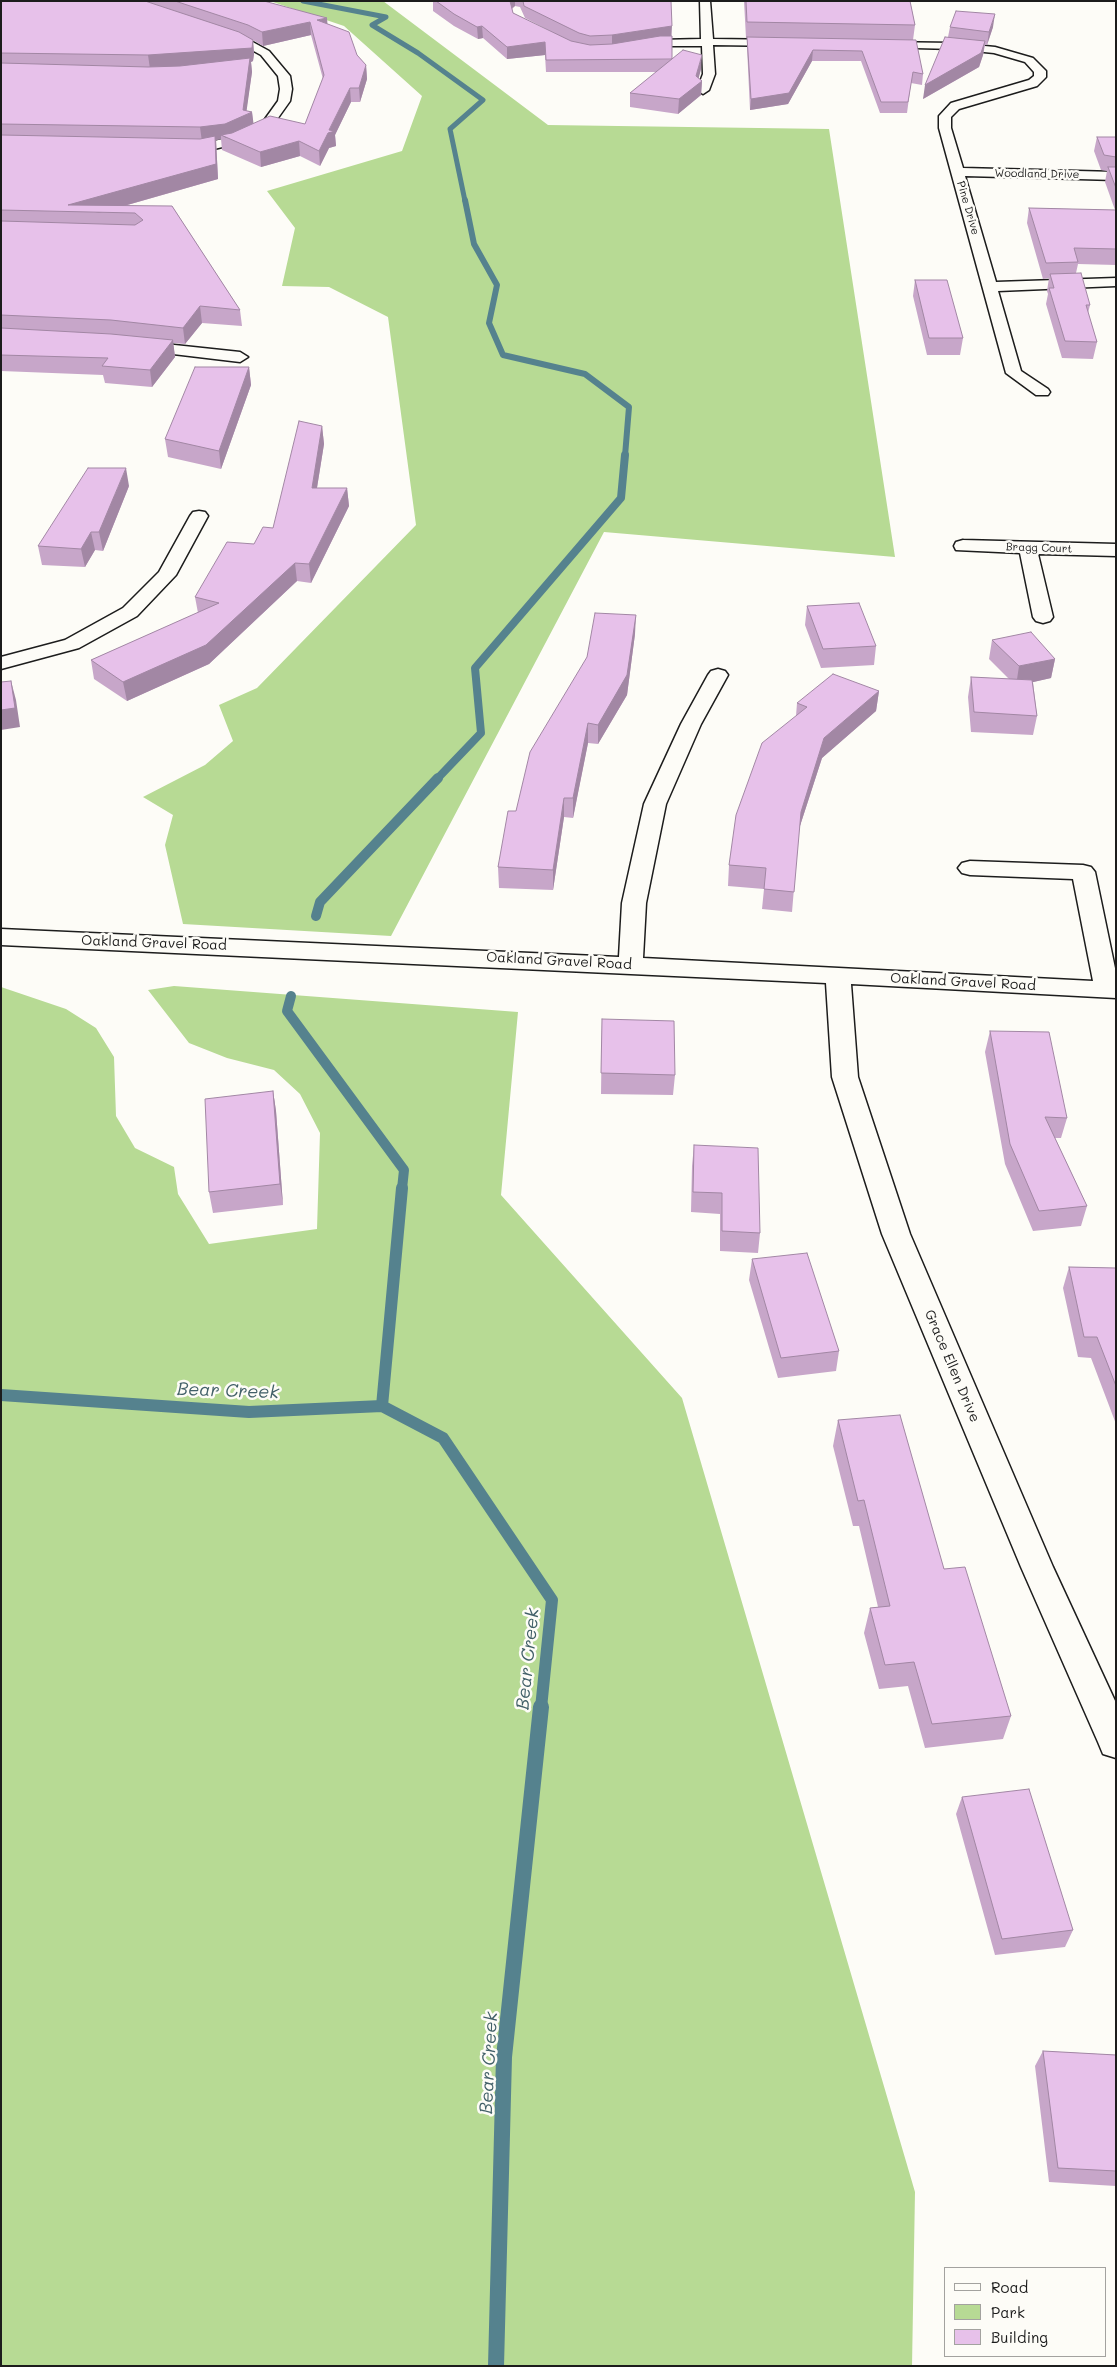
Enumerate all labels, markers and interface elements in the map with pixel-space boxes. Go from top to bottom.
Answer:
street label: Woodland Drive [994,167,1080,181]
street label: Pine Drive [954,179,982,237]
street label: Bragg Court [1006,540,1072,556]
street label: Oakland Gravel Road [81,932,227,954]
street label: Oakland Gravel Road [486,949,632,973]
street label: Oakland Gravel Road [890,970,1036,994]
street label: Grace Ellen Drive [921,1307,983,1425]
water label: Bear Creek [177,1378,279,1404]
water label: Bear Creek [512,1607,544,1711]
water label: Bear Creek [476,2011,502,2115]
legend [944,2267,1107,2357]
text: Road [991,2277,1028,2297]
text: Park [991,2302,1025,2322]
text: Building [991,2327,1048,2347]

